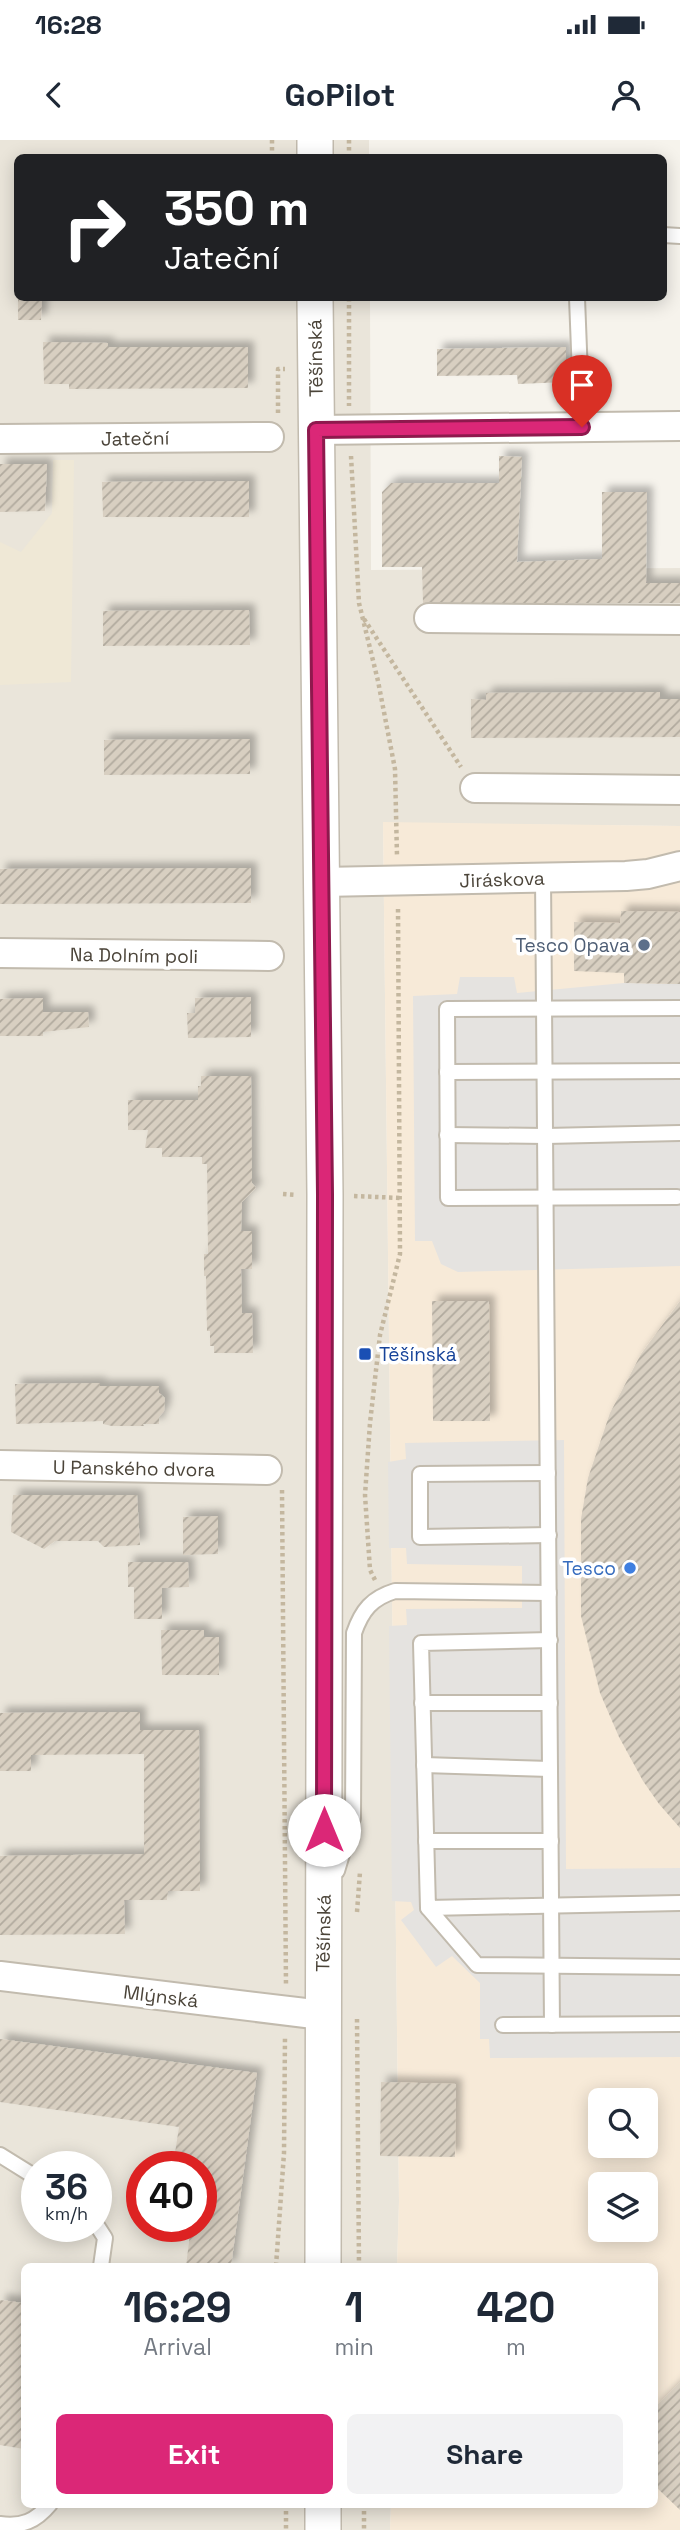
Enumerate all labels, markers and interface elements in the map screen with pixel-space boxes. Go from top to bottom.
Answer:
text: 16:28 [35,8,102,42]
text: GoPilot [285,75,395,115]
icon: back [35,76,73,114]
icon: person [607,76,645,114]
text: 350 m [164,177,309,239]
icon: right [49,182,140,273]
text: Jateční [164,238,279,278]
street label: Těšínská [302,319,329,397]
pin [552,355,612,427]
icon: arrive [563,366,601,404]
street label: Jateční [101,425,170,452]
street label: Jiráskova [459,866,545,893]
place label: Tesco Opava [515,933,630,958]
marker: Tesco Opava [636,937,652,953]
street label: Na Dolním poli [70,942,198,969]
place label: Těšínská [379,1342,457,1367]
marker: Těšínská [357,1346,373,1362]
street label: U Panského dvora [53,1455,215,1482]
place label: Tesco [562,1556,616,1581]
marker: Tesco [622,1560,638,1576]
position arrow [287,1793,361,1867]
street label: Těšínská [310,1894,337,1972]
street label: Mlýnská [122,1980,200,2014]
map controls [588,2088,658,2242]
button: search [588,2088,658,2158]
speed limit sign: 40 [126,2151,217,2242]
text: 36 [45,2165,88,2209]
button: layers [588,2172,658,2242]
text: km/h [45,2202,88,2225]
text: 16:29 [124,2281,232,2334]
text: 1 [345,2281,364,2334]
text: 420 [477,2281,555,2334]
text: Arrival [144,2332,212,2362]
text: min [334,2332,374,2362]
text: m [506,2332,526,2362]
button: Exit [56,2414,333,2494]
button: Share [347,2414,623,2494]

